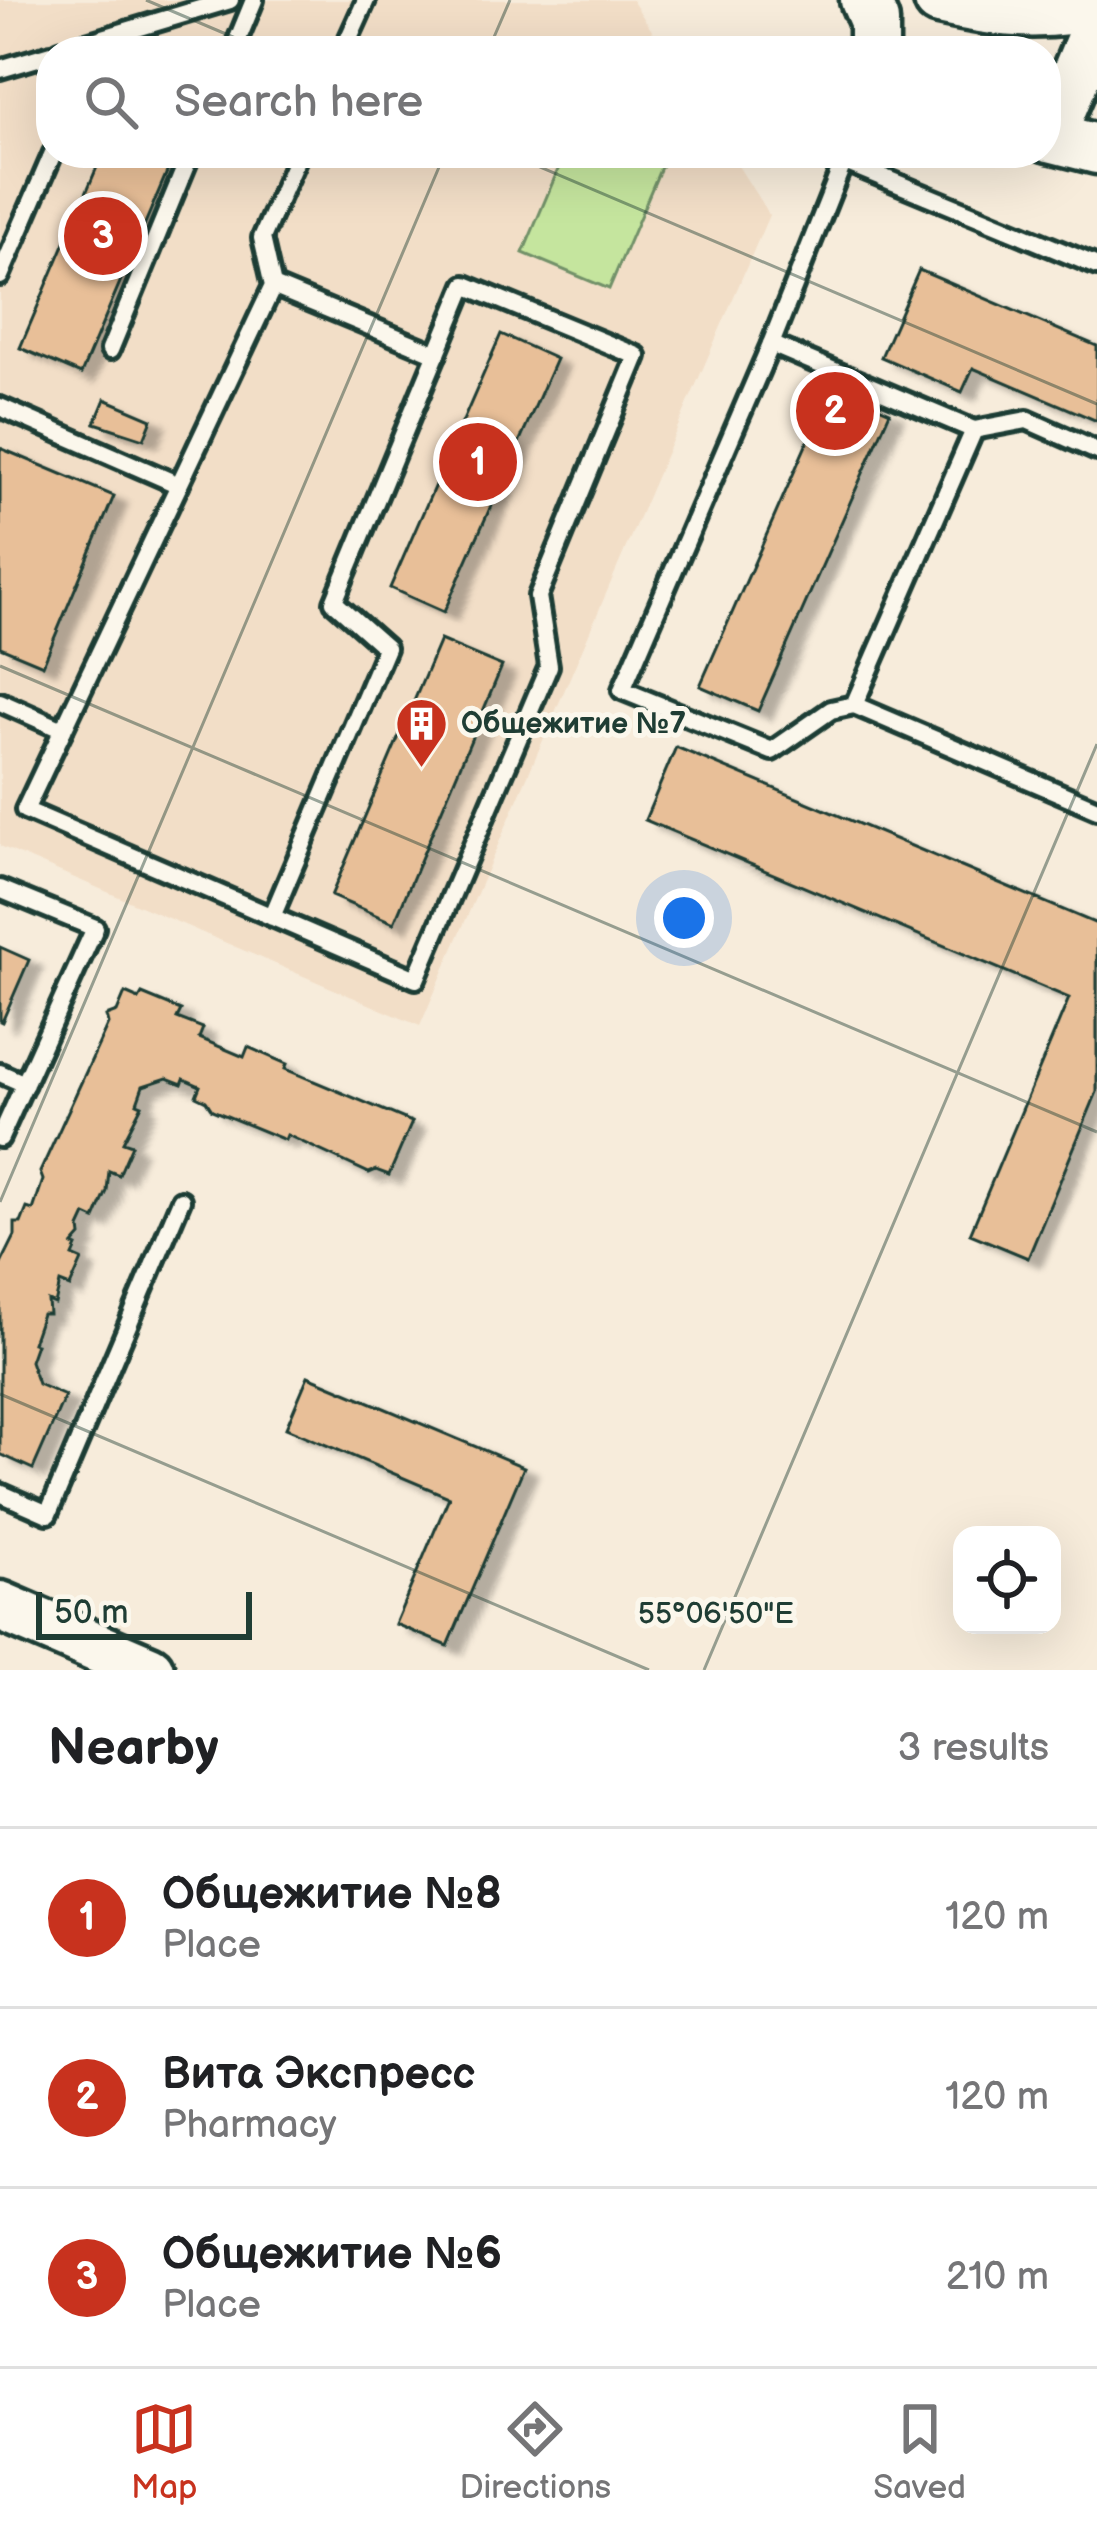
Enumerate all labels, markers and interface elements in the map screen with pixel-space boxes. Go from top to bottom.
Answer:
search box [36,36,1061,168]
icon: search [78,69,144,135]
text: Search here [174,75,423,130]
pin: 3 [64,191,142,281]
pin: 2 [796,366,874,456]
pin: 1 [439,417,517,507]
building icon: Общежитие №7 [394,695,450,769]
place label: Общежитие №7 [461,706,686,742]
your location [654,888,714,948]
map controls [953,1526,1061,1634]
button: locate [953,1526,1061,1634]
scale bar [36,1586,252,1639]
text: 50 m [54,1593,129,1633]
text: 55°06'50"E [638,1596,794,1632]
text: Nearby [48,1718,219,1779]
text: 3 results [897,1725,1049,1772]
text: Общежитие №8 [162,1867,502,1922]
text: 1 [79,1894,95,1941]
text: 120 m [945,1894,1049,1941]
text: Place [162,1922,261,1969]
text: Вита Экспресс [162,2047,475,2102]
text: 2 [75,2074,99,2121]
text: 120 m [945,2074,1049,2121]
text: Pharmacy [162,2102,337,2149]
text: Общежитие №6 [162,2227,502,2282]
text: 3 [76,2254,98,2301]
text: 210 m [946,2254,1049,2301]
text: Place [162,2282,261,2329]
tab: Map [131,2396,197,2508]
tab: Directions [460,2396,611,2508]
tab: Saved [873,2396,966,2508]

